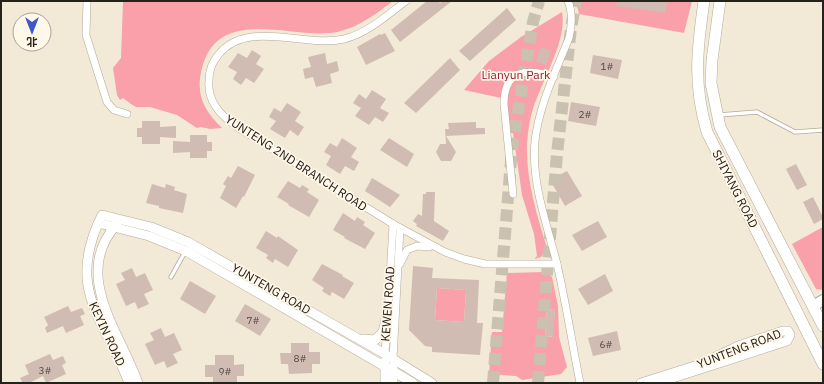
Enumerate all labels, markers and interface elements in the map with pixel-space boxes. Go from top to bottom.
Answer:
north arrow [12,12,52,52]
text: 北 [27,35,38,49]
house number: 1# [600,60,614,73]
park label: Lianyun Park [482,67,551,82]
house number: 2# [578,108,592,121]
street label: YUNTENG 2ND BRANCH ROAD [223,111,370,214]
street label: SHIYANG ROAD [709,147,762,230]
street label: YUNTENG ROAD [229,260,313,317]
street label: KEWEN ROAD [377,266,398,342]
street label: KEYIN ROAD [86,299,129,368]
house number: 7# [246,314,260,327]
street label: YUNTENG ROAD [695,326,783,371]
house number: 6# [599,338,613,351]
house number: 8# [293,352,307,365]
house number: 3# [38,364,52,377]
house number: 9# [218,365,232,378]

